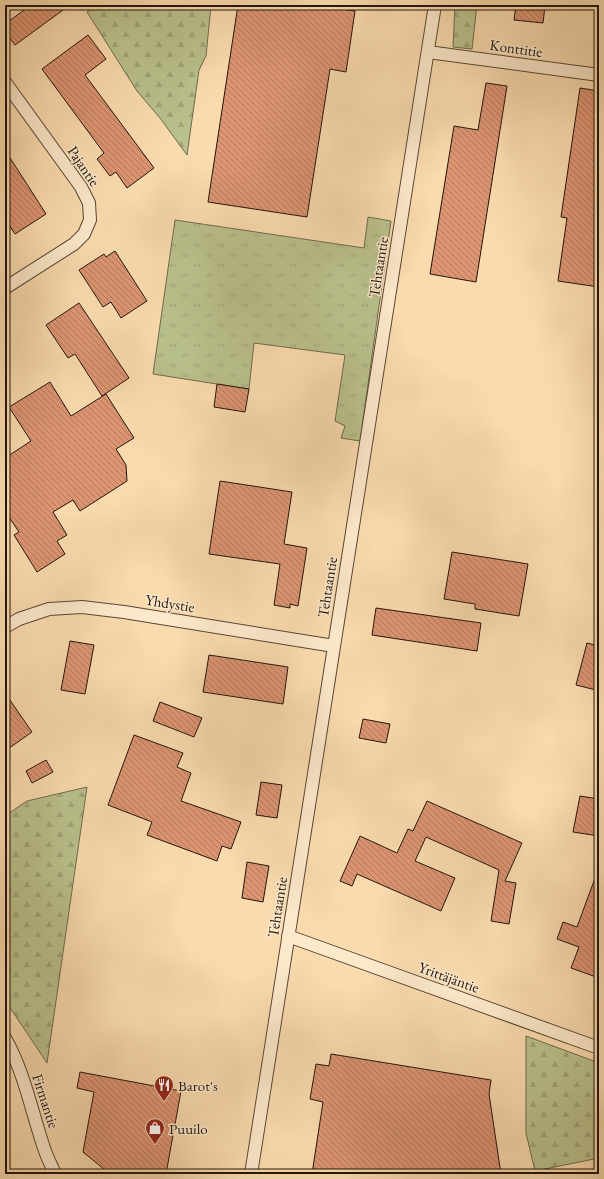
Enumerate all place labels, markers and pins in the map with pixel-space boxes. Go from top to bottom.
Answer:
restaurant icon: Barot's [153,1074,175,1102]
place label: Barot's [178,1076,218,1095]
shop icon: Puuilo [144,1117,166,1145]
place label: Puuilo [169,1119,208,1138]

